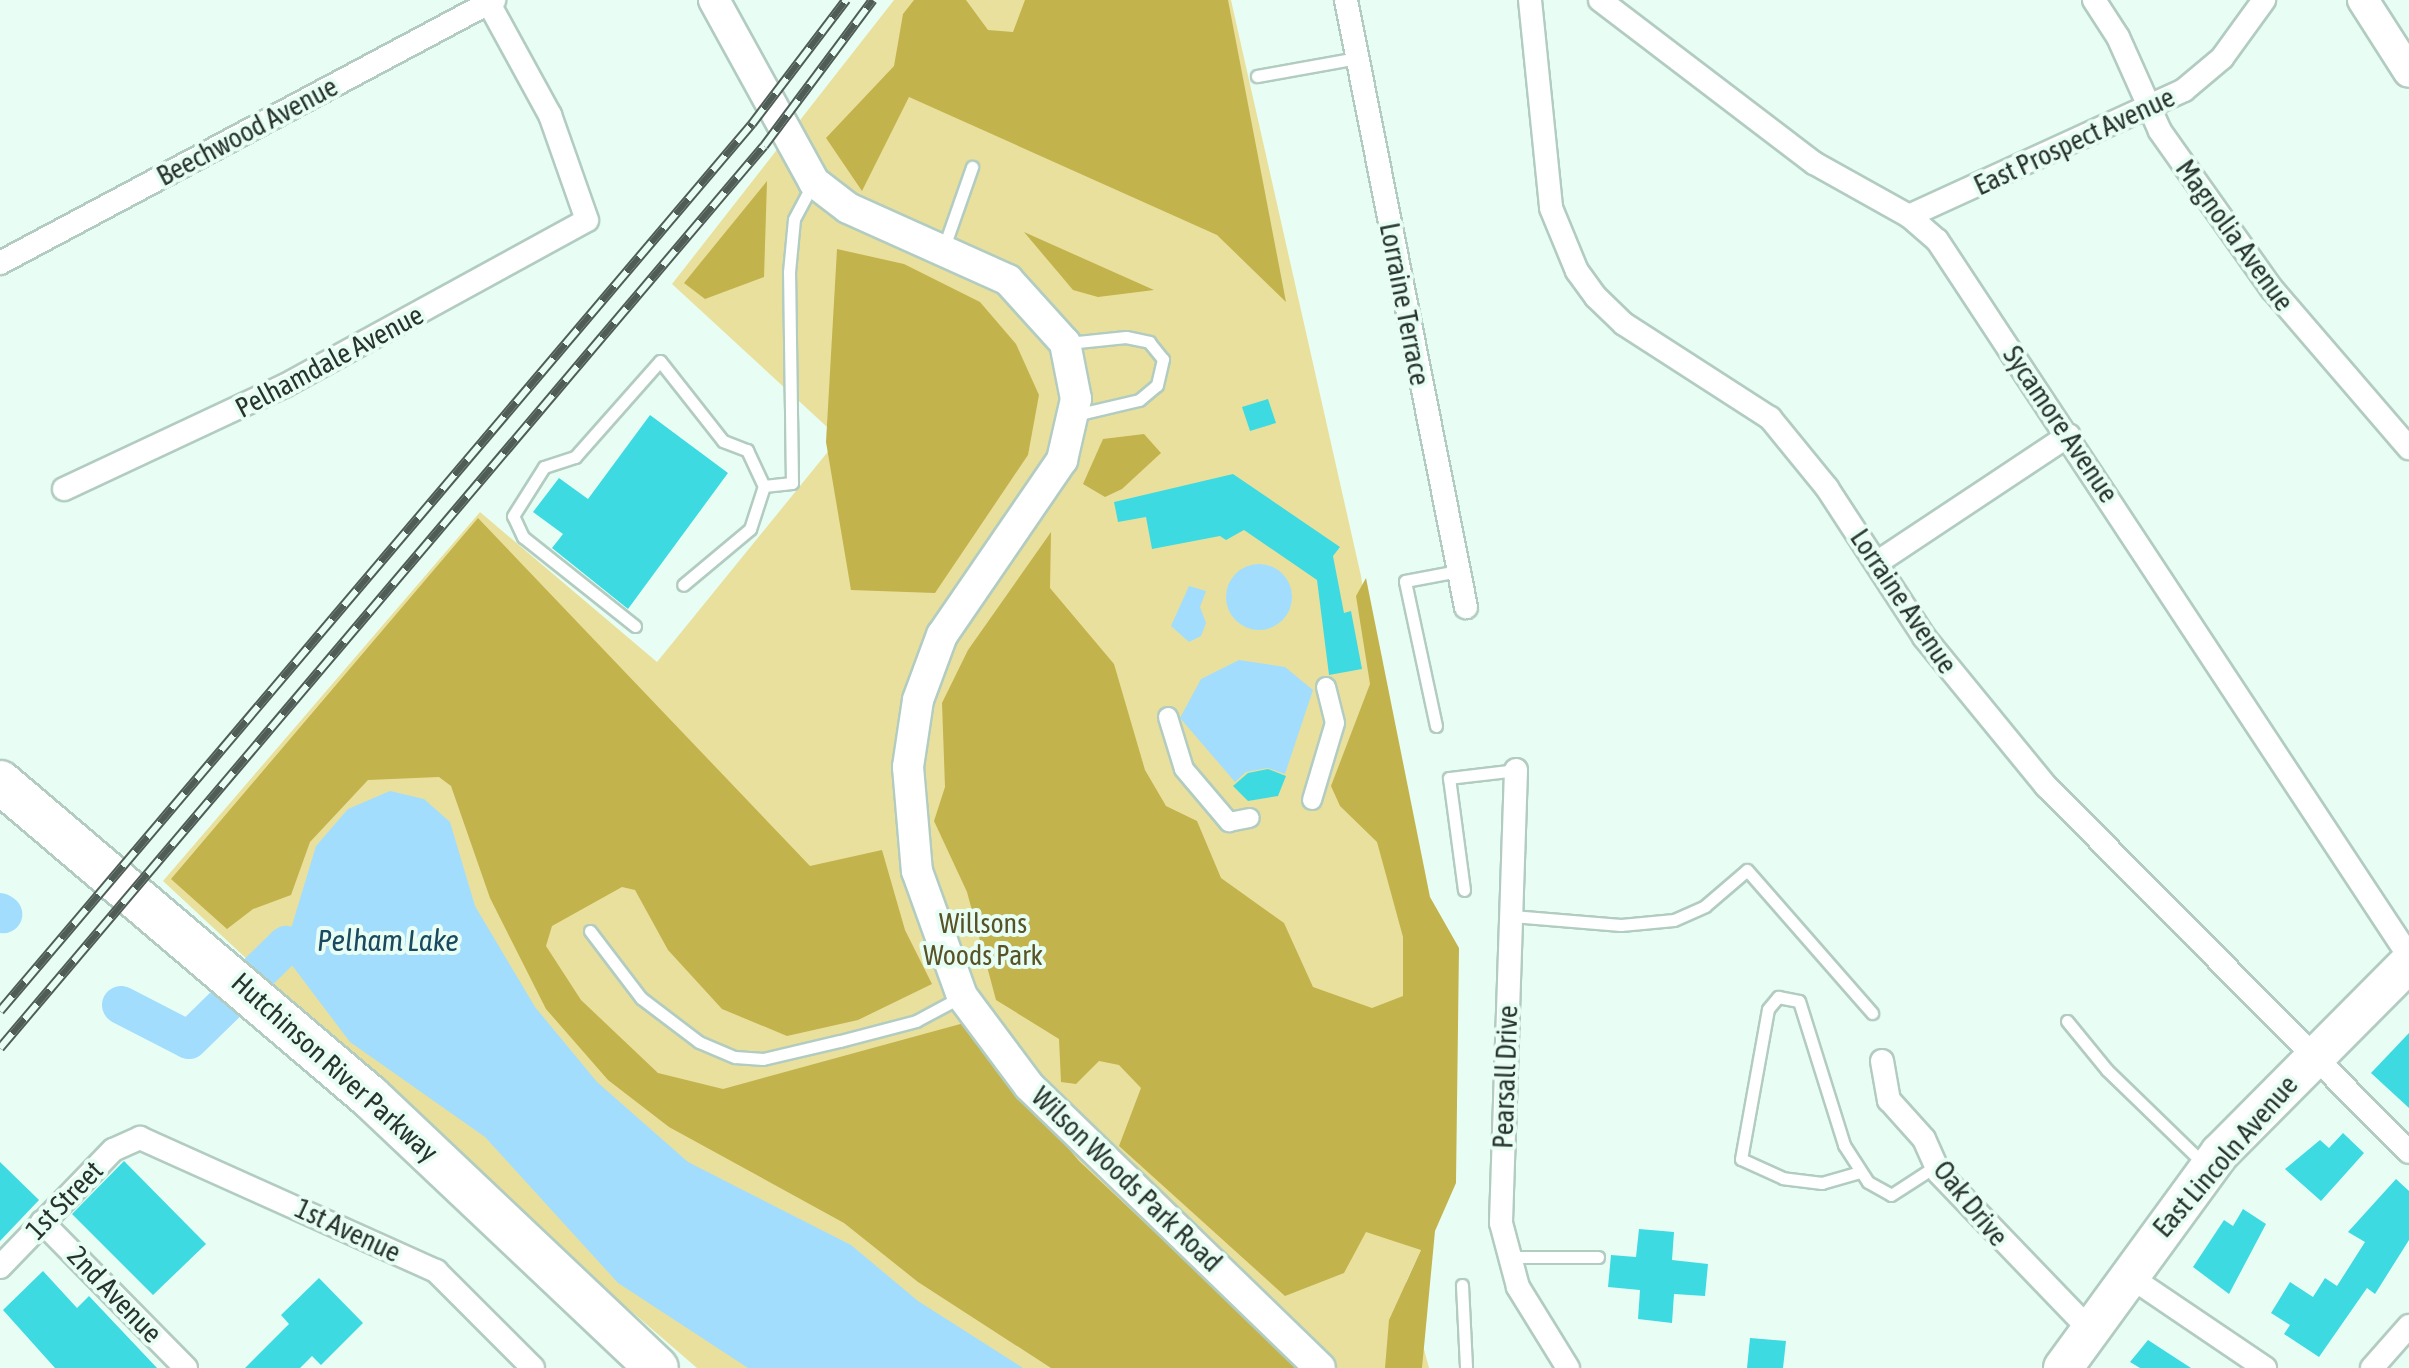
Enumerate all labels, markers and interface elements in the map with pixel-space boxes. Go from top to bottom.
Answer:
street label: Beechwood Avenue [151,69,343,193]
street label: East Prospect Avenue [1968,80,2180,202]
street label: Magnolia Avenue [2169,153,2301,317]
street label: Lorraine Terrace [1373,220,1437,388]
street label: Pelhamdale Avenue [229,297,429,425]
street label: Sycamore Avenue [1996,339,2126,509]
street label: Lorraine Avenue [1843,522,1965,680]
park label: Willsons Woods Park [923,906,1043,972]
water label: Pelham Lake [317,922,459,958]
street label: Hutchinson River Parkway [225,965,445,1169]
street label: Pearsall Drive [1486,1005,1524,1149]
street label: East Lincoln Avenue [2146,1068,2304,1244]
street label: Wilson Woods Park Road [1025,1080,1229,1278]
street label: 1st Street [18,1154,110,1246]
street label: Oak Drive [1927,1154,2015,1252]
street label: 1st Avenue [290,1191,406,1269]
street label: 2nd Avenue [61,1239,169,1349]

